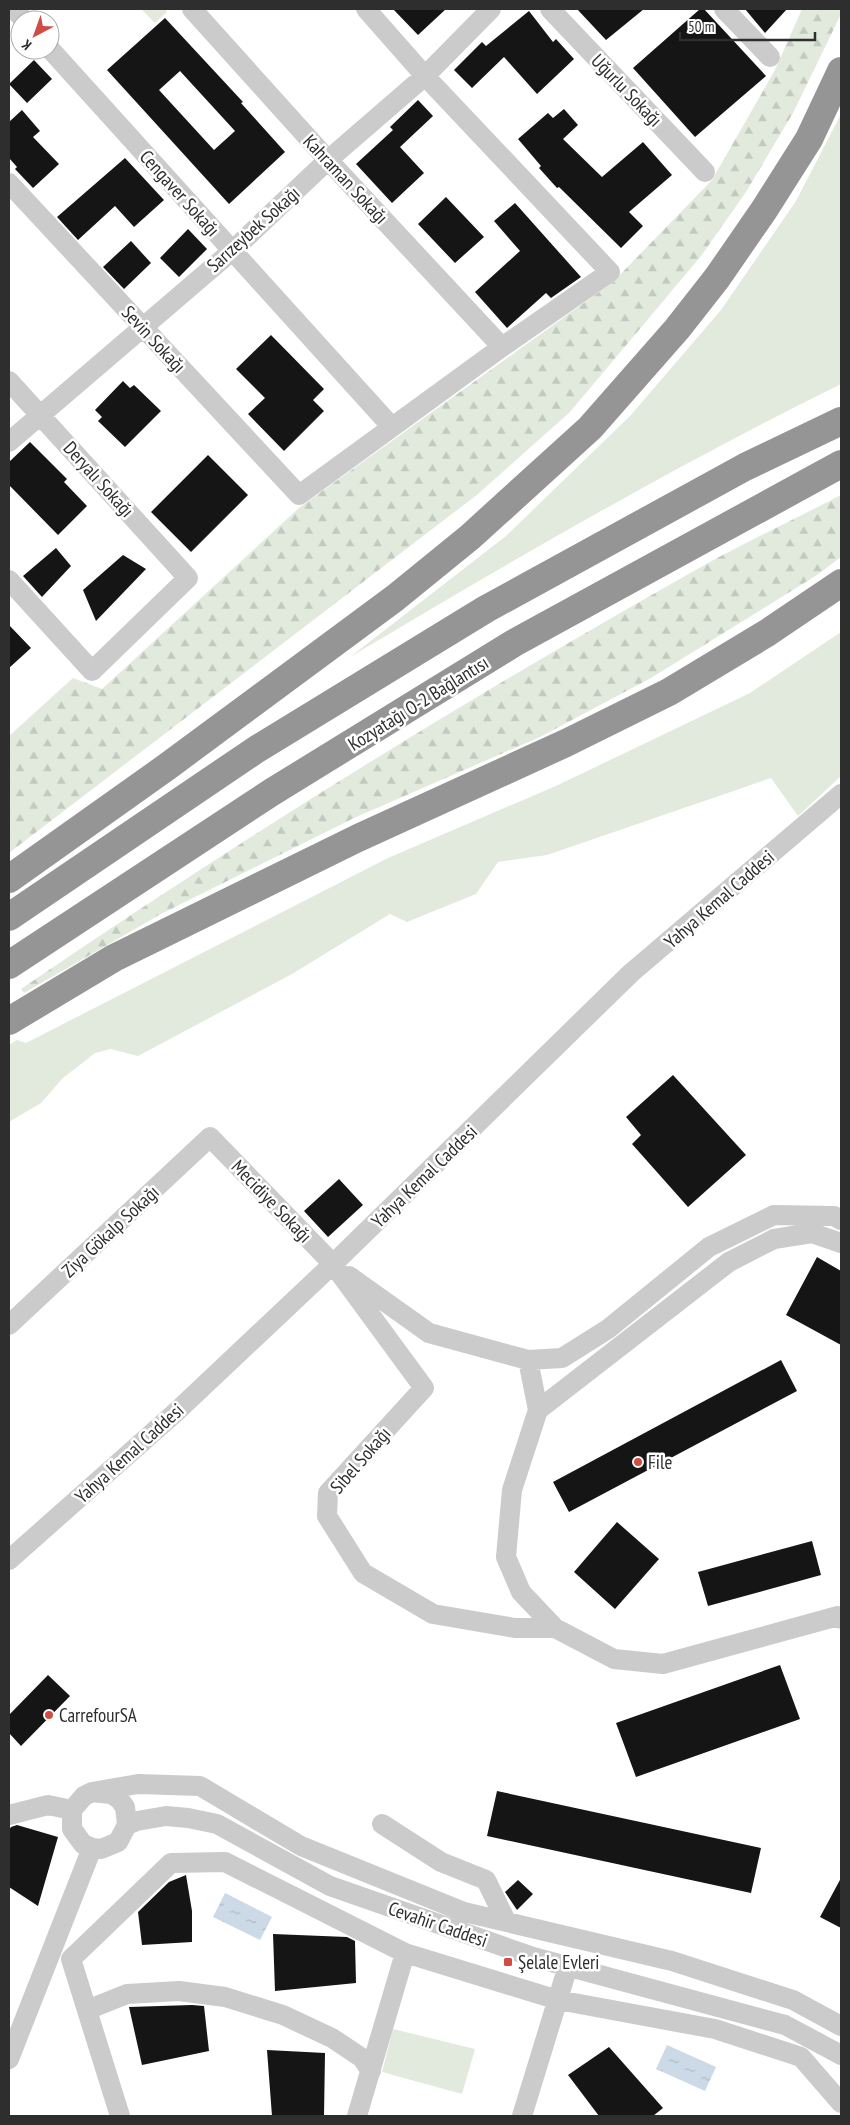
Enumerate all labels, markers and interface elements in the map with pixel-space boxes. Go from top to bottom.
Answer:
north arrow [10,10,60,60]
scale bar [680,10,815,42]
text: 50 m [688,17,714,36]
text: K [17,35,35,54]
street label: Uğurlu Sokağı [586,49,668,131]
street label: Kahraman Sokağı [298,129,394,229]
street label: Cengaver Sokağı [135,145,225,241]
street label: Sarızeybek Sokağı [201,181,305,277]
street label: Sevin Sokağı [117,300,191,378]
street label: Deryalı Sokağı [59,436,139,522]
street label: Kozyatağı O-2 Bağlantısı [343,650,493,756]
street label: Yahya Kemal Caddesi [659,845,779,953]
street label: Yahya Kemal Caddesi [366,1119,482,1233]
street label: Mecidiye Sokağı [227,1155,317,1247]
street label: Ziya Gökalp Sokağı [56,1180,164,1282]
street label: Yahya Kemal Caddesi [70,1398,188,1508]
street label: Sibel Sokağı [325,1422,395,1498]
place label: File [648,1450,672,1474]
marker: File [632,1456,644,1468]
place label: CarrefourSA [59,1703,137,1727]
marker: CarrefourSA [43,1709,55,1721]
street label: Cevahir Caddesi [385,1896,491,1952]
place label: Şelale Evleri [518,1950,599,1974]
marker: Şelale Evleri [502,1956,514,1968]

